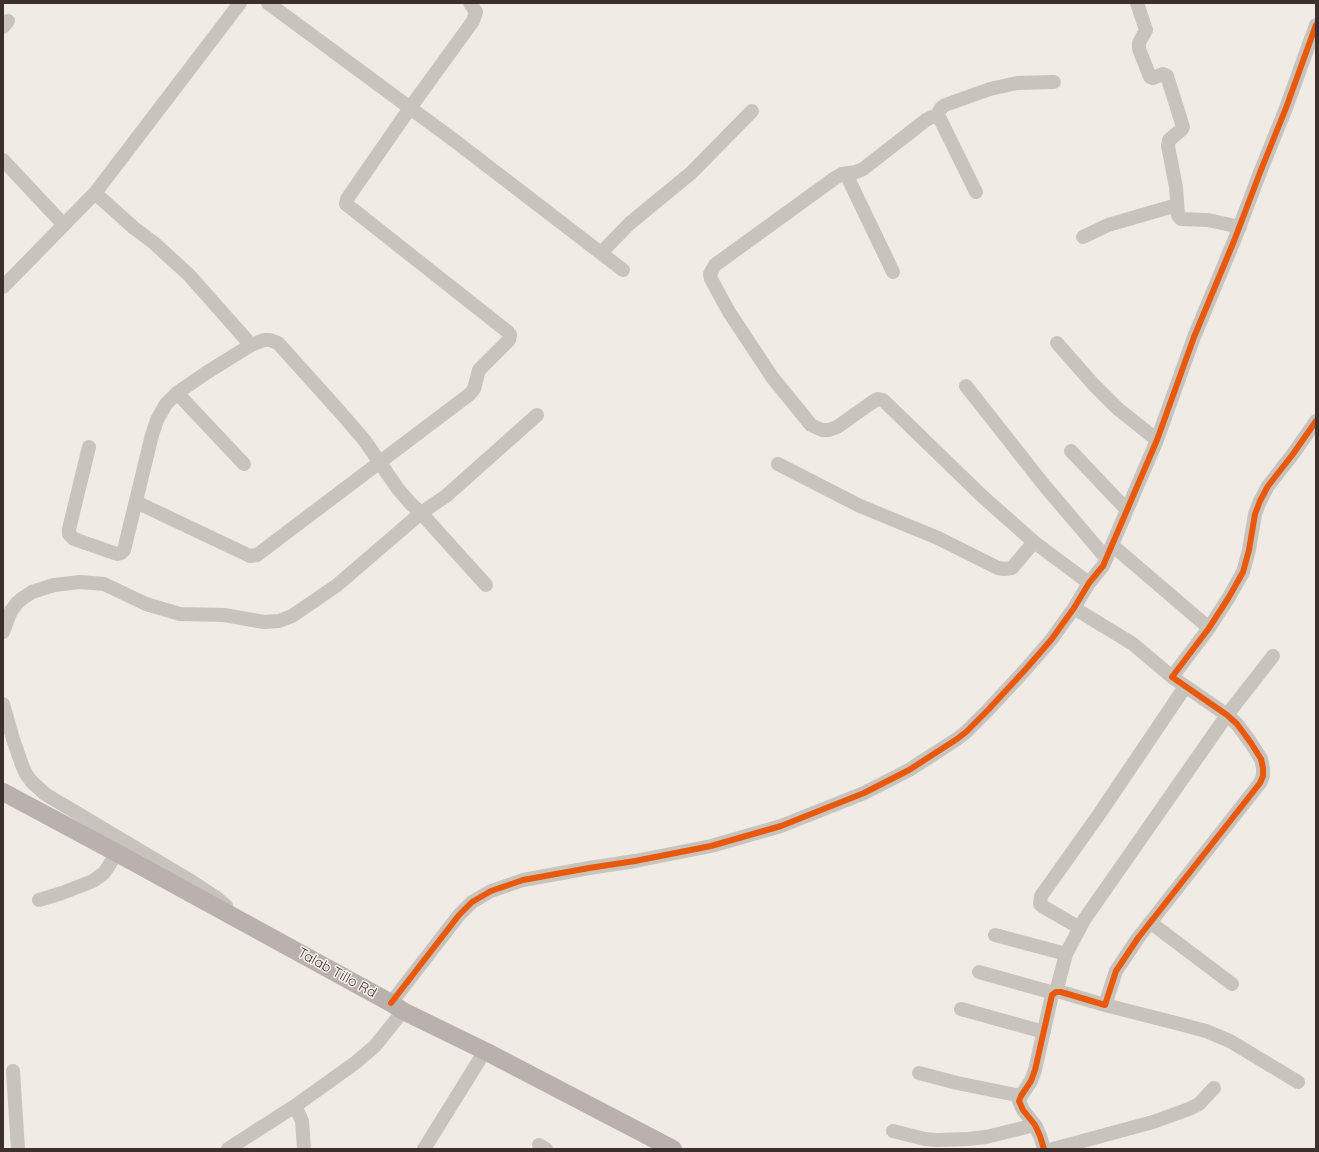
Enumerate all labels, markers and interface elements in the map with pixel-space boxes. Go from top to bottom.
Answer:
street label: Talab Tillo Rd [295,944,379,1002]

